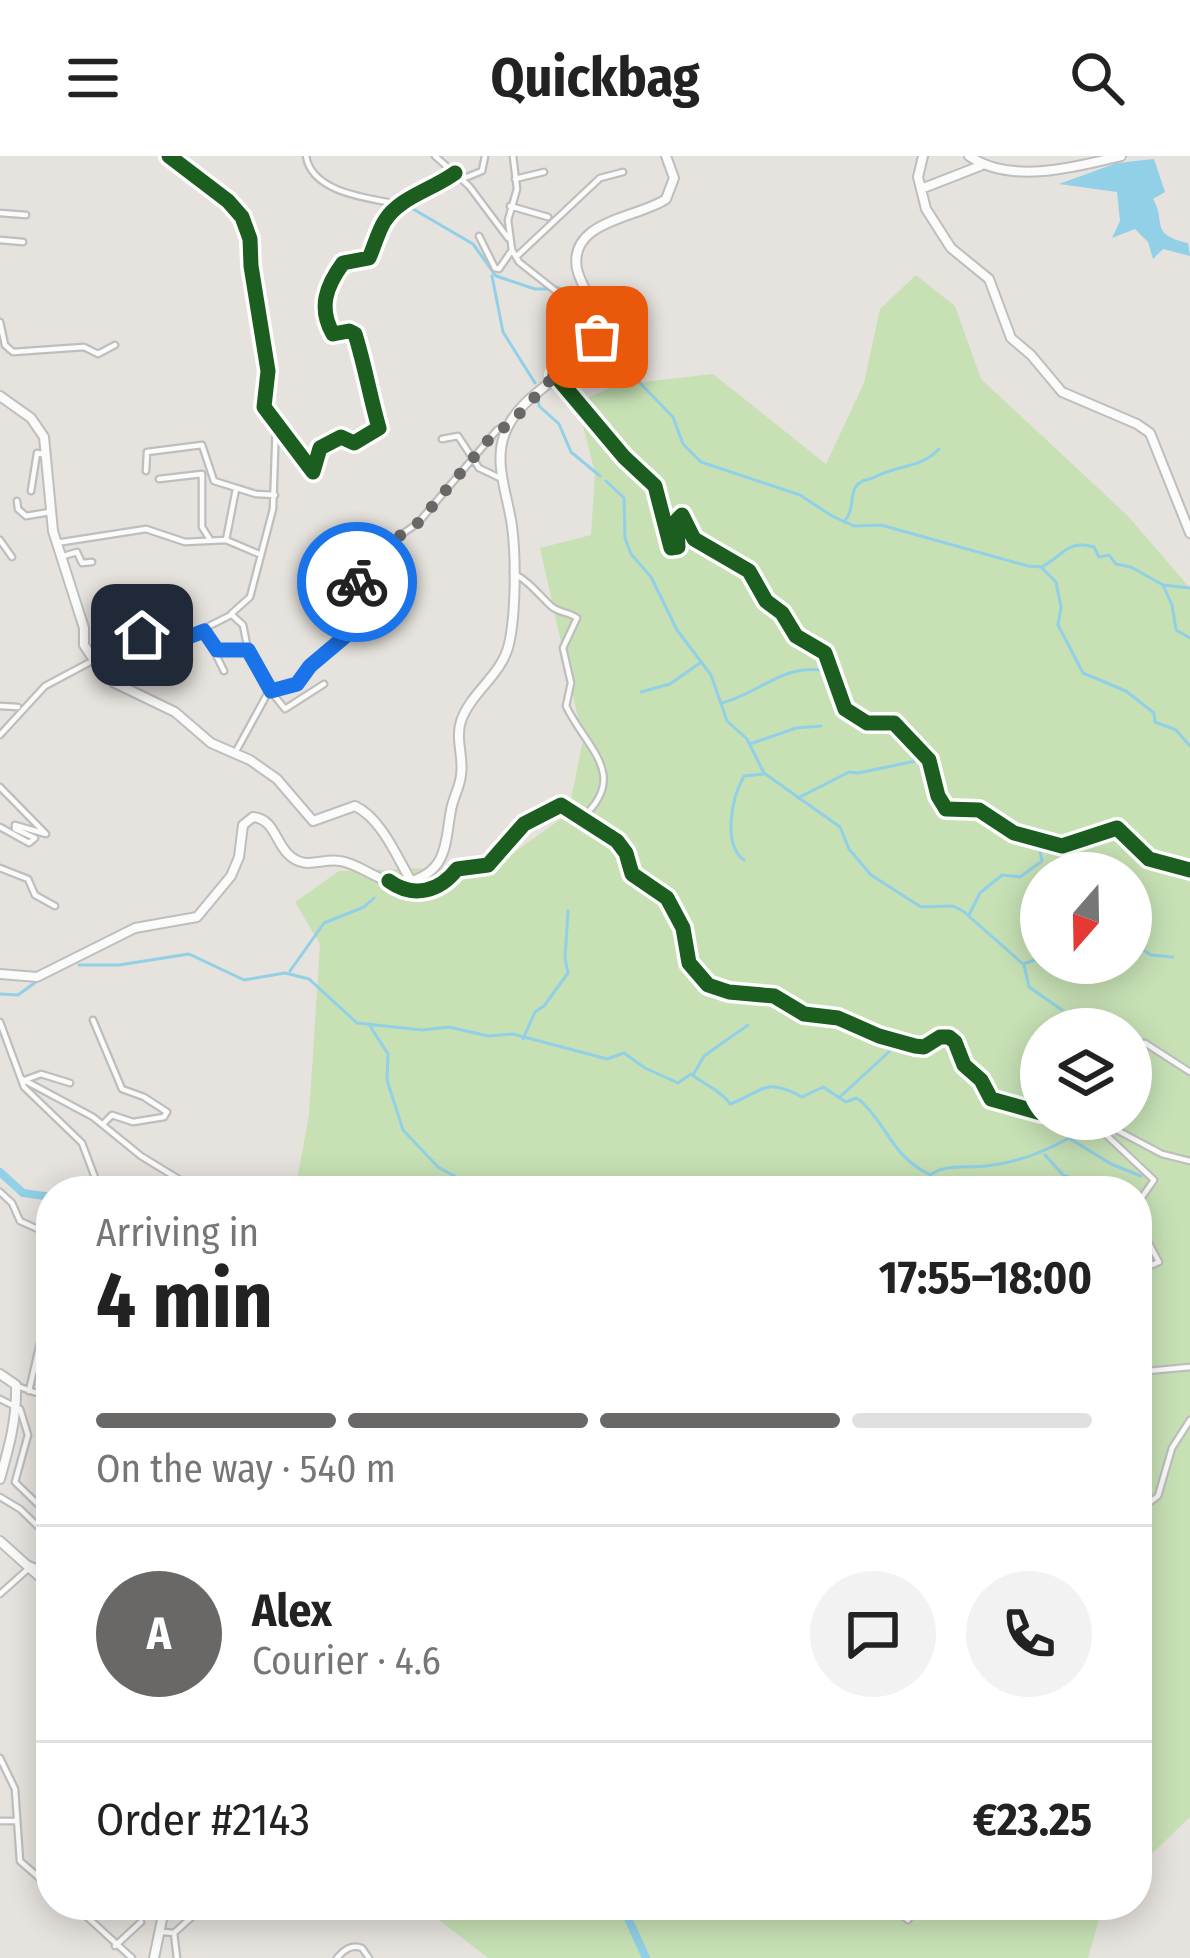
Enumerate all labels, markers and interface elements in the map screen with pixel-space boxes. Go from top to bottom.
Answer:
icon: menu [60,45,126,111]
icon: search [1064,45,1130,111]
text: Quickbag [490,46,700,110]
pin [546,286,648,388]
icon: bag [564,304,630,370]
courier [297,522,417,642]
icon: bike [324,549,390,615]
pin [91,584,193,686]
icon: home [109,602,175,668]
north arrow [1020,852,1152,984]
map controls [1020,852,1152,1140]
button: layers [1020,1008,1152,1140]
text: Arriving in [96,1210,259,1256]
text: 17:55–18:00 [879,1251,1092,1305]
text: 4 min [96,1254,273,1348]
text: On the way · 540 m [96,1446,396,1492]
button: chat [810,1571,936,1697]
button: phone [966,1571,1092,1697]
text: Alex [252,1584,332,1638]
text: A [147,1607,171,1661]
text: Courier · 4.6 [252,1638,441,1684]
text: Order #2143 [96,1793,310,1847]
text: €23.25 [973,1793,1092,1847]

